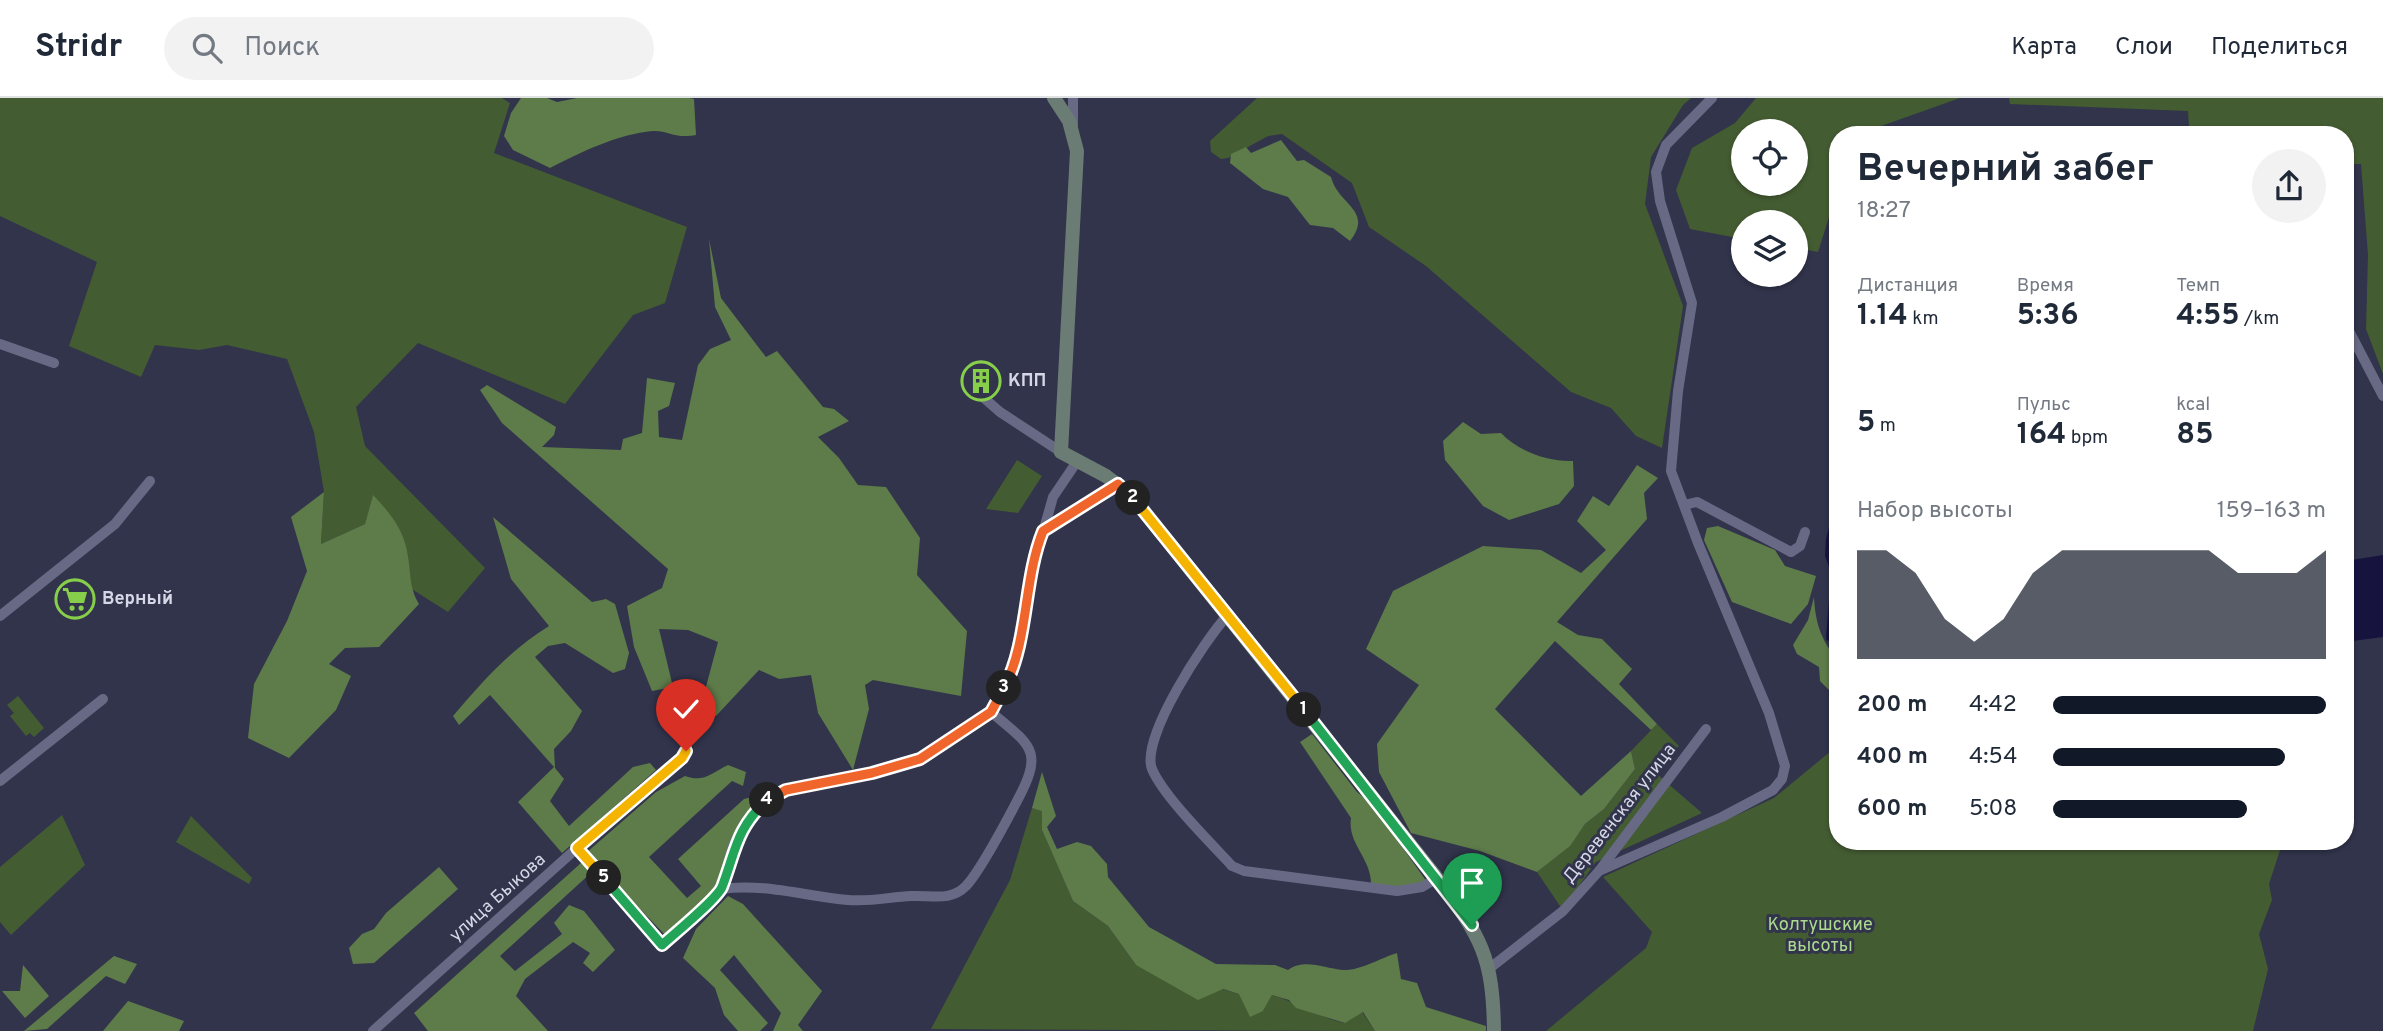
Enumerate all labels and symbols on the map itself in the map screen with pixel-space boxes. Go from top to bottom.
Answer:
building icon: КПП [960,360,1002,402]
place label: КПП [1008,370,1046,393]
pin: 2 [1116,480,1150,516]
supermarket icon: Верный [54,578,96,620]
place label: Верный [102,588,173,611]
pin: 3 [986,670,1021,706]
pin [656,679,716,751]
pin: 1 [1286,692,1322,728]
street label: Деревенская улица [1558,740,1682,888]
pin: 4 [750,782,784,818]
street label: улица Быкова [445,849,551,947]
pin [1442,853,1502,925]
pin: 5 [586,860,622,896]
park label: Колтушские высоты [1767,914,1873,958]

